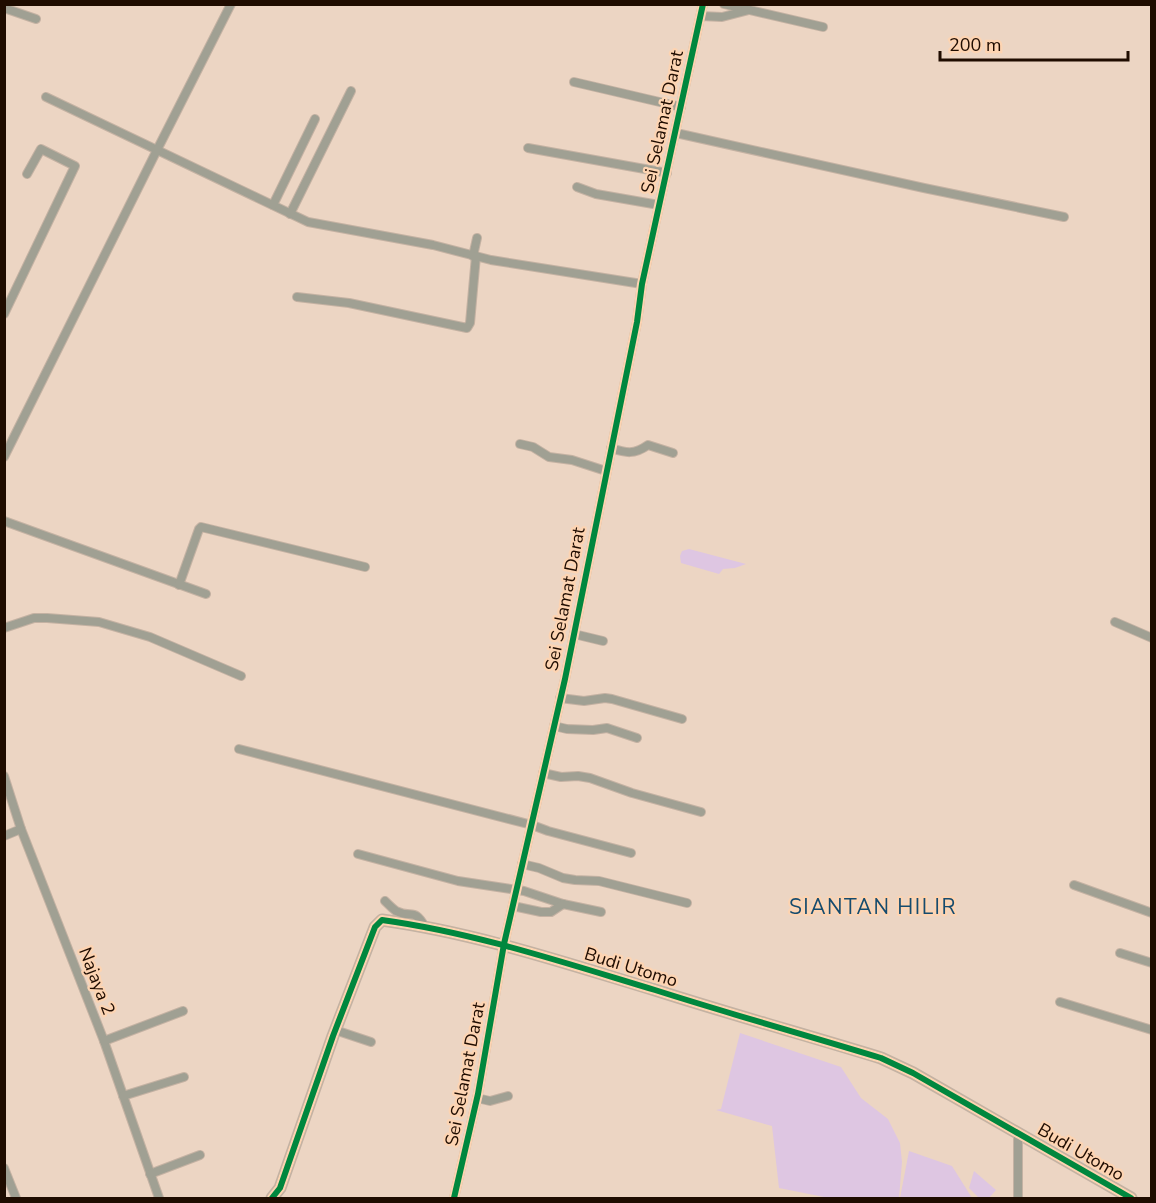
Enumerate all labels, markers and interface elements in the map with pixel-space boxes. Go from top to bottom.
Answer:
scale bar [940,24,1128,62]
text: 200 m [949,33,1001,57]
street label: Sei Selamat Darat [635,47,689,196]
street label: Sei Selamat Darat [539,524,591,673]
district label: SIANTAN HILIR [789,893,957,921]
street label: Budi Utomo [581,941,681,993]
street label: Najaya 2 [73,944,121,1018]
street label: Sei Selamat Darat [439,999,491,1148]
street label: Budi Utomo [1033,1118,1129,1186]

